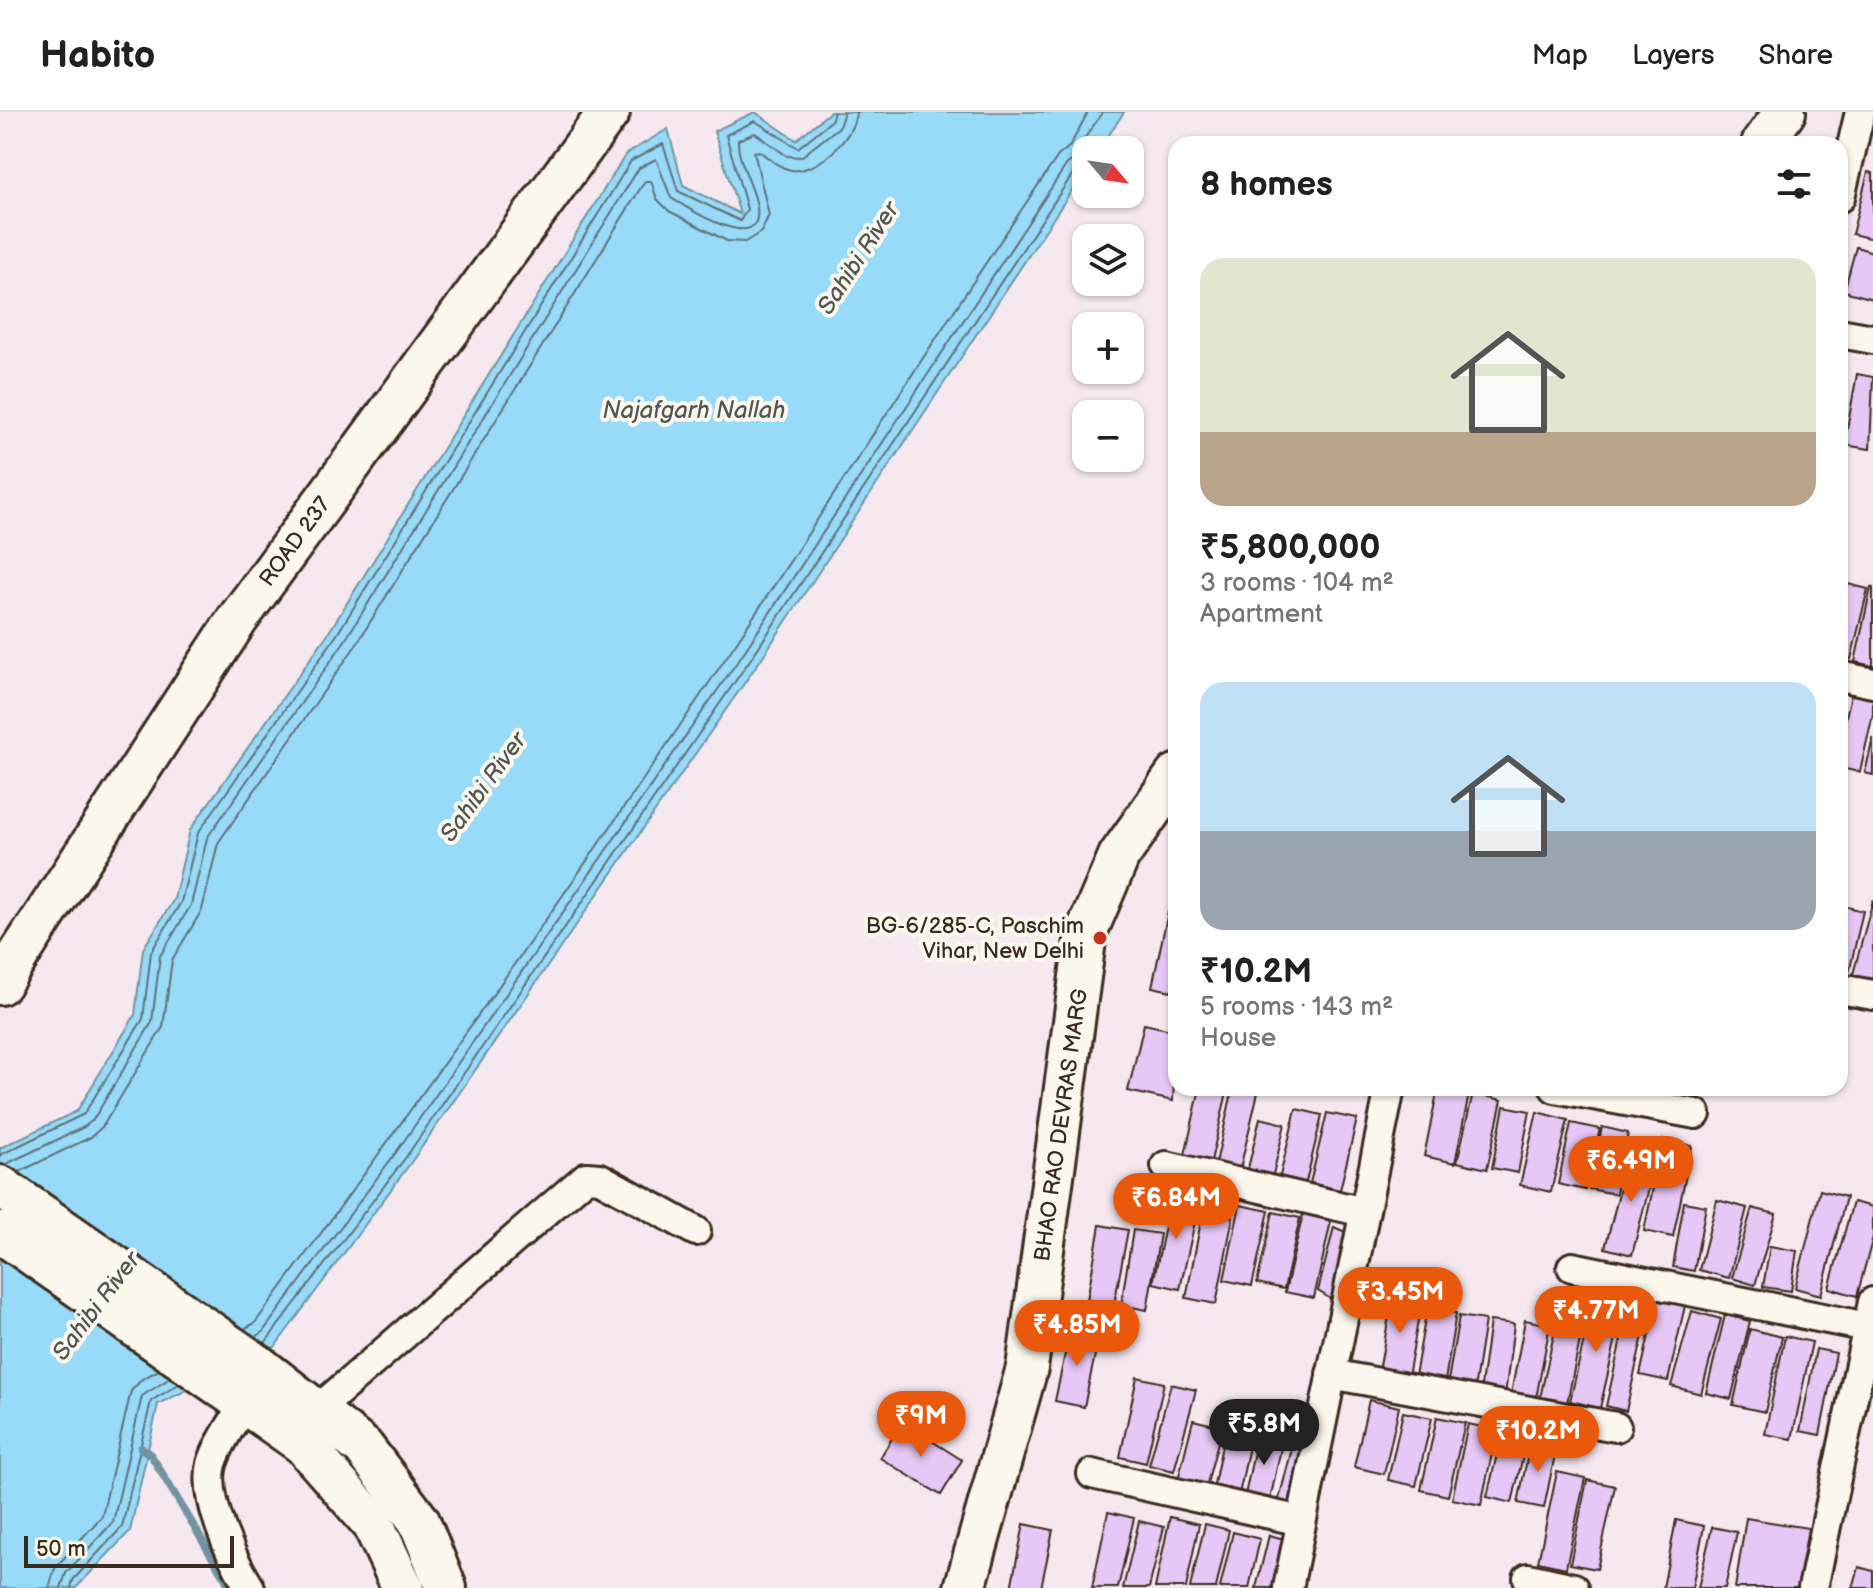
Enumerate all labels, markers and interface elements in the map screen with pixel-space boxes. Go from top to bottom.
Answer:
text: Habito [40,33,155,78]
text: Map [1532,39,1588,72]
text: Layers [1632,39,1715,72]
text: Share [1759,39,1833,72]
north arrow [1072,136,1144,208]
map controls [1072,136,1144,472]
icon: filters [1772,162,1816,206]
text: 8 homes [1200,164,1333,205]
water label: Sahibi River [811,195,907,320]
button: layers [1072,224,1144,296]
icon: home [1436,310,1580,454]
button: + [1072,312,1144,384]
water label: Najafgarh Nallah [603,396,785,425]
button: − [1072,400,1144,472]
street label: ROAD 237 [254,492,337,592]
text: ₹5,800,000 [1200,527,1381,568]
text: 3 rooms · 104 m² [1200,568,1394,599]
text: Apartment [1200,599,1323,630]
water label: Sahibi River [434,725,534,848]
icon: home [1436,734,1580,878]
place label: BG-6/285-C, Paschim Vihar, New Delhi [866,913,1084,965]
marker: BG-6/285-C, Paschim Vihar, New Delhi [1091,929,1109,947]
text: ₹10.2M [1200,951,1312,992]
street label: BHAO RAO DEVRAS MARG [1029,987,1094,1263]
text: 5 rooms · 143 m² [1200,992,1393,1023]
text: House [1200,1023,1276,1054]
pin: ₹6.49M [1566,1136,1696,1204]
text: ₹6.49M [1586,1146,1676,1177]
pin: ₹6.84M [1111,1173,1241,1241]
text: ₹6.84M [1131,1183,1221,1214]
water label: Sahibi River [46,1244,148,1366]
pin: ₹3.45M [1335,1267,1465,1335]
text: ₹3.45M [1356,1277,1444,1308]
pin: ₹4.77M [1531,1286,1661,1354]
text: ₹4.77M [1552,1296,1640,1327]
pin: ₹4.85M [1012,1300,1142,1368]
text: ₹4.85M [1033,1310,1121,1341]
pin: ₹9M [882,1391,960,1459]
pin: ₹5.8M [1208,1399,1320,1467]
text: ₹9M [895,1401,947,1432]
pin: ₹10.2M [1473,1406,1603,1474]
text: ₹5.8M [1227,1409,1301,1440]
text: ₹10.2M [1495,1416,1581,1447]
scale bar [24,1532,234,1568]
text: 50 m [36,1536,86,1563]

